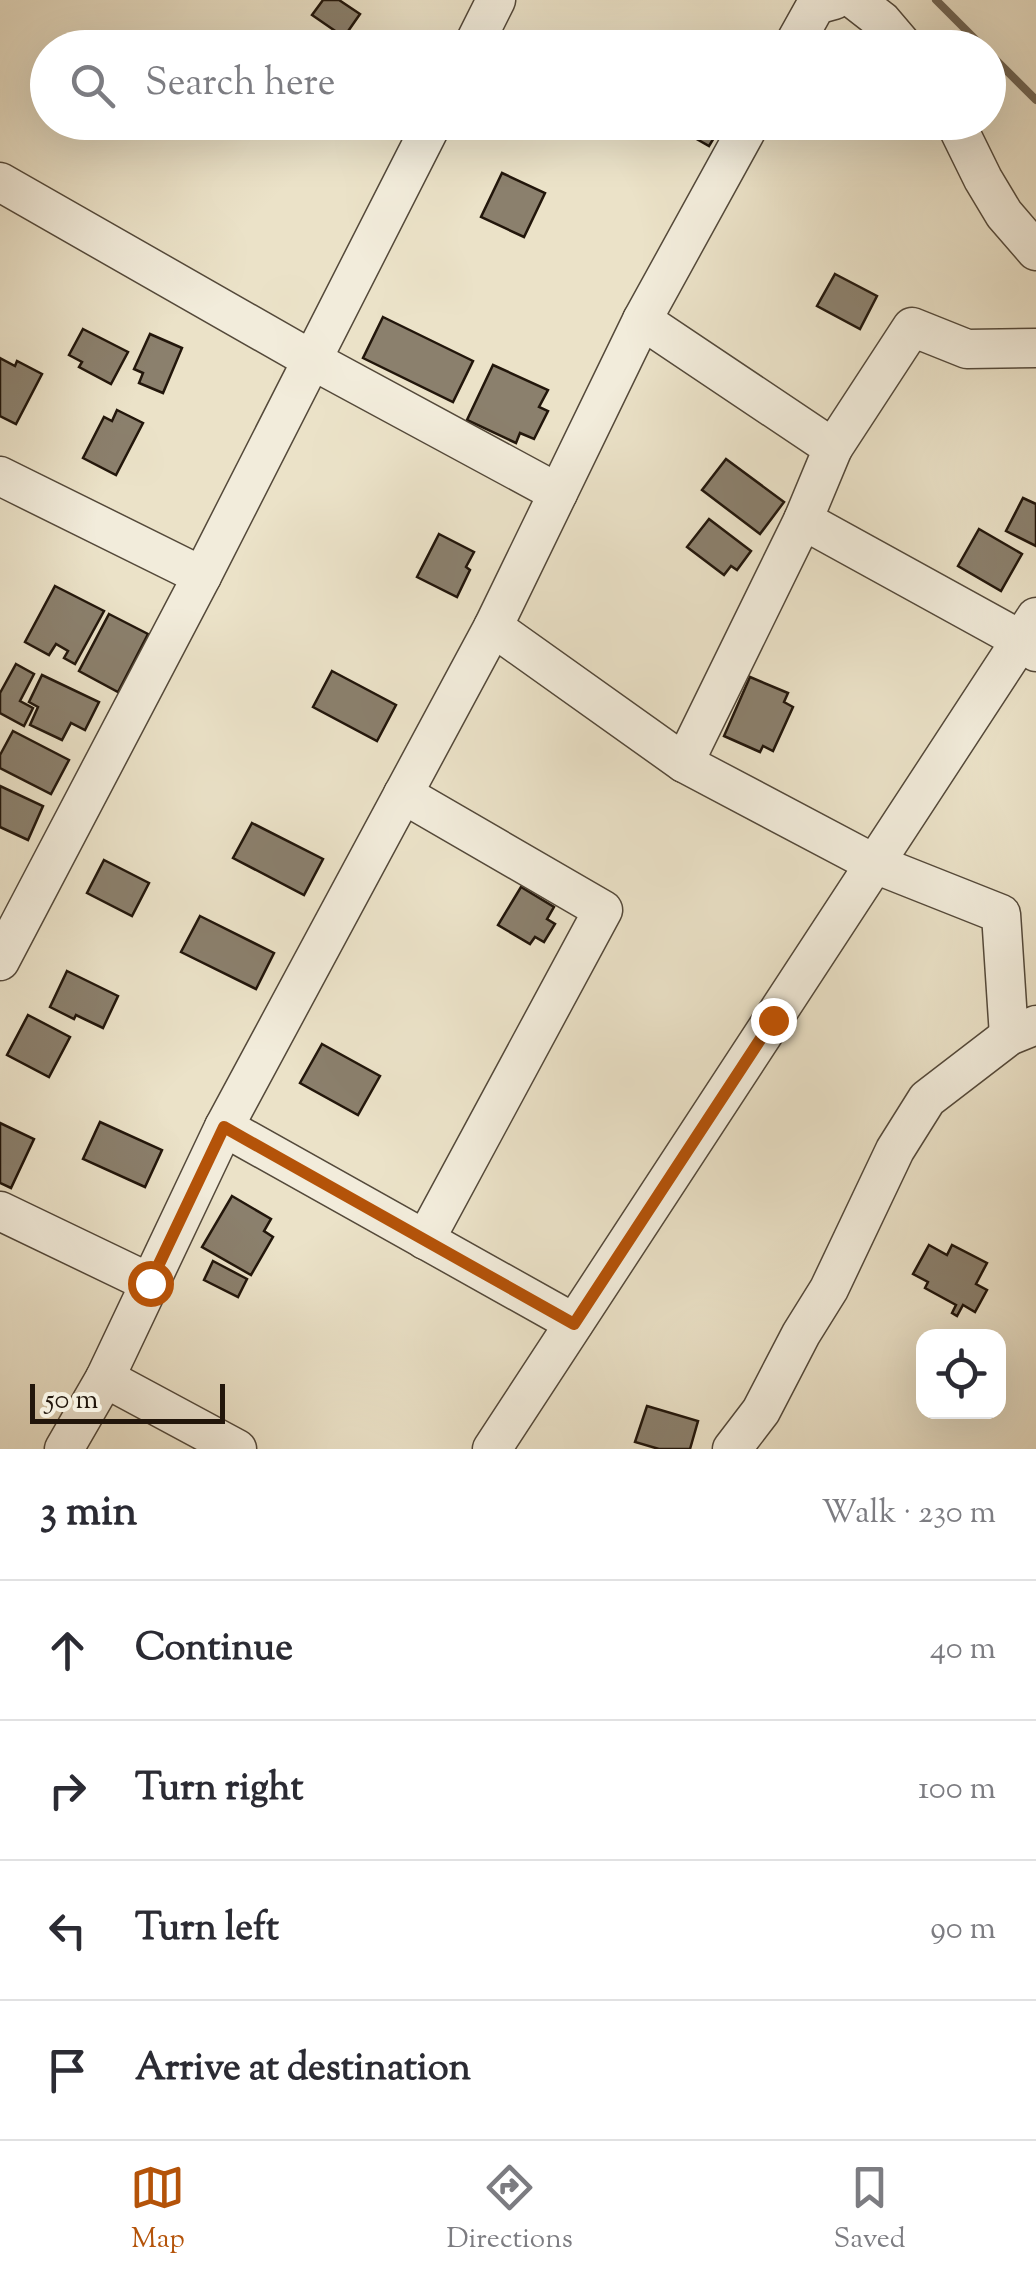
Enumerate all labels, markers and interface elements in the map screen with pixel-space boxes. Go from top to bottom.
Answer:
search box [30,30,1006,140]
icon: search [65,58,120,113]
text: Search here [145,58,336,112]
route end [751,998,797,1044]
route start [128,1261,174,1307]
map controls [916,1329,1006,1419]
button: locate [916,1329,1006,1419]
scale bar [30,1379,225,1424]
text: 50 m [45,1381,99,1421]
text: 3 min [40,1484,137,1544]
text: Walk · 230 m [821,1491,996,1537]
icon: ahead [40,1623,95,1678]
text: Continue [135,1623,293,1677]
text: 40 m [930,1627,996,1673]
icon: right [40,1763,95,1818]
text: Turn right [135,1763,303,1817]
text: 100 m [918,1767,996,1813]
icon: left [40,1903,95,1958]
text: Turn left [135,1903,279,1957]
text: 90 m [930,1907,996,1953]
icon: arrive [40,2043,95,2098]
text: Arrive at destination [135,2043,471,2097]
tab: Map [130,2160,185,2260]
tab: Directions [446,2160,573,2260]
tab: Saved [834,2160,906,2260]

